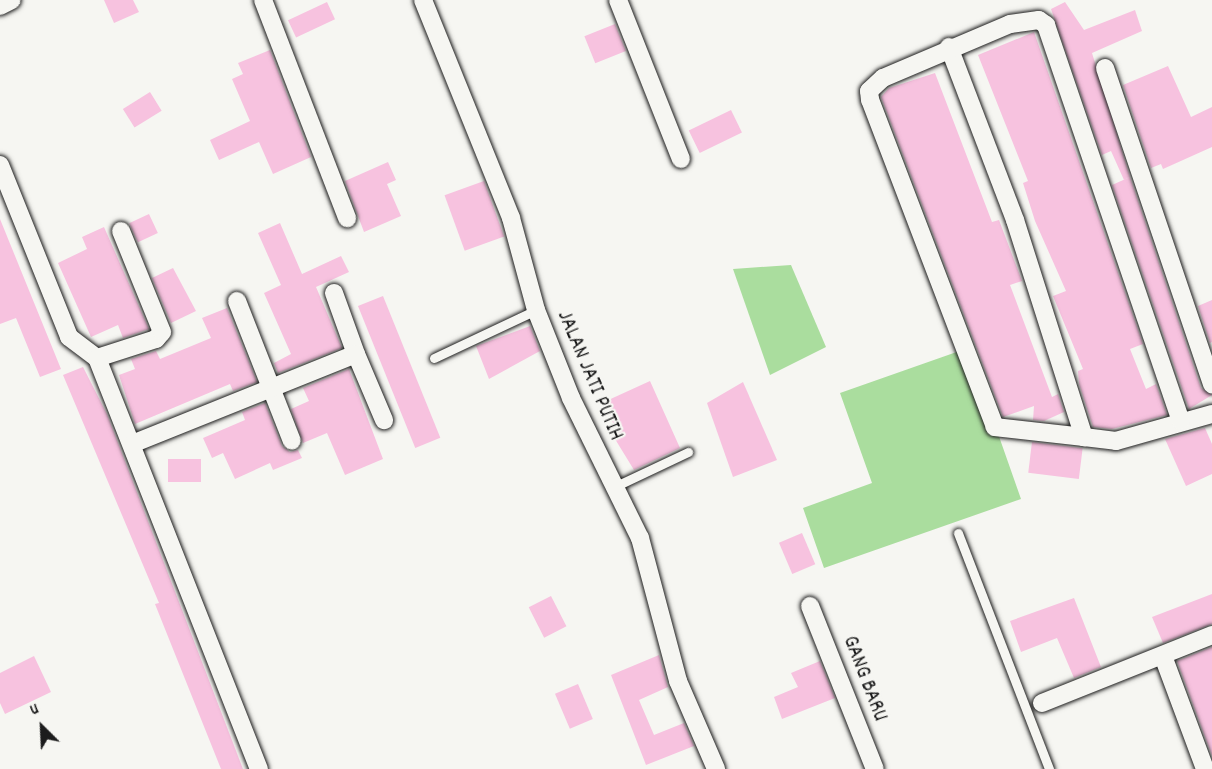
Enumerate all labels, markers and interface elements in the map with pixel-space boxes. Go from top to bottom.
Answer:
street label: JALAN JATI PUTIH [550,307,628,445]
street label: GANG BARU [836,633,892,725]
north arrow [12,697,72,757]
text: U [26,698,43,722]

